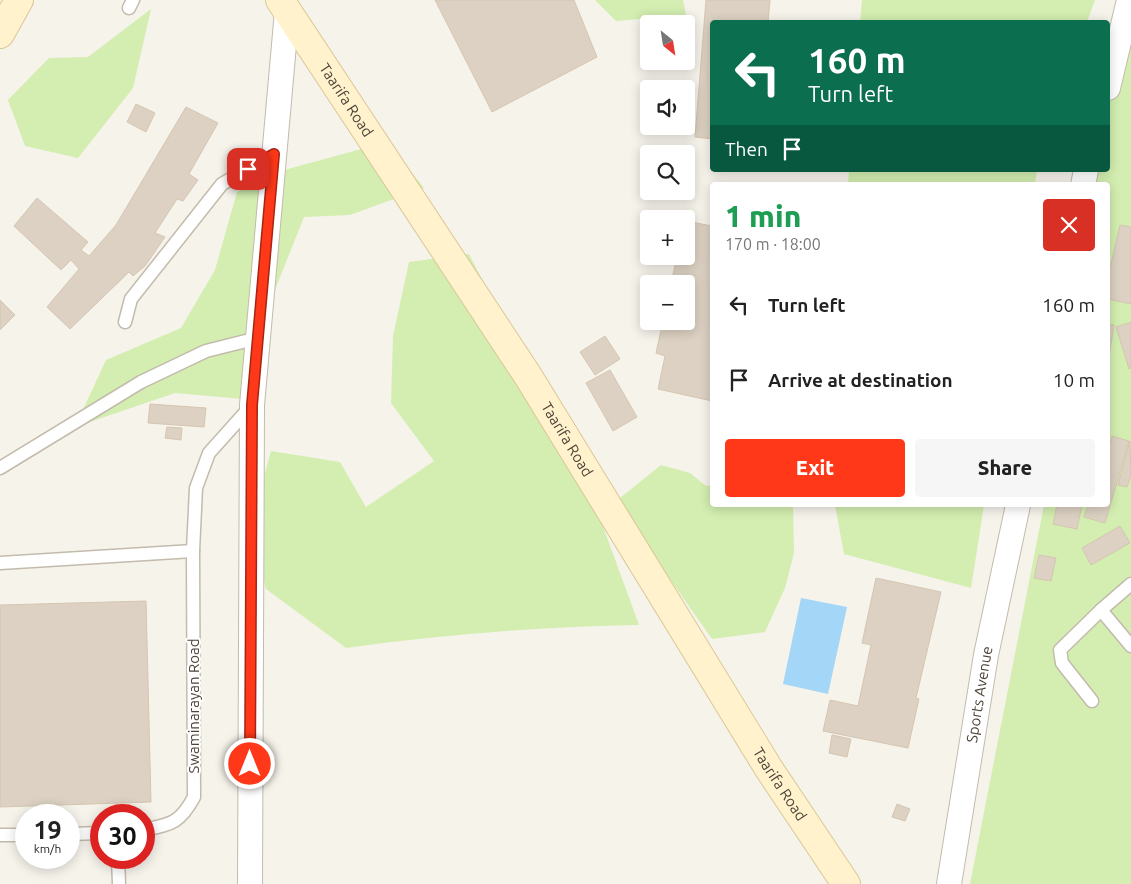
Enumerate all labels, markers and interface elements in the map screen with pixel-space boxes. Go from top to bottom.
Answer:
north arrow [640,15,695,70]
map controls [640,15,695,330]
icon: left [725,40,790,105]
text: 160 m [808,40,906,80]
street label: Taarifa Road [316,60,377,140]
button: sound [640,80,695,135]
text: Turn left [808,81,893,106]
icon: arrive [778,135,806,163]
text: Then [725,138,768,160]
button: search [640,145,695,200]
pin [227,148,269,190]
icon: arrive [234,155,262,183]
text: 1 min [725,199,801,233]
button: close [1043,199,1095,251]
button: + [640,210,695,265]
text: 170 m · 18:00 [725,235,821,253]
button: − [640,275,695,330]
icon: left [725,291,753,319]
text: Turn left [768,294,846,316]
text: 160 m [1042,294,1095,316]
icon: arrive [725,366,753,394]
text: Arrive at destination [768,369,953,391]
text: 10 m [1053,369,1095,391]
street label: Taarifa Road [538,399,597,480]
button: Exit [725,439,905,497]
button: Share [915,439,1095,497]
street label: Swaminarayan Road [185,639,202,773]
street label: Sports Avenue [963,645,996,744]
position arrow [223,737,275,789]
street label: Taarifa Road [750,744,810,824]
speed limit sign: 30 [90,804,155,869]
text: 19 [33,816,62,844]
text: km/h [34,842,61,855]

